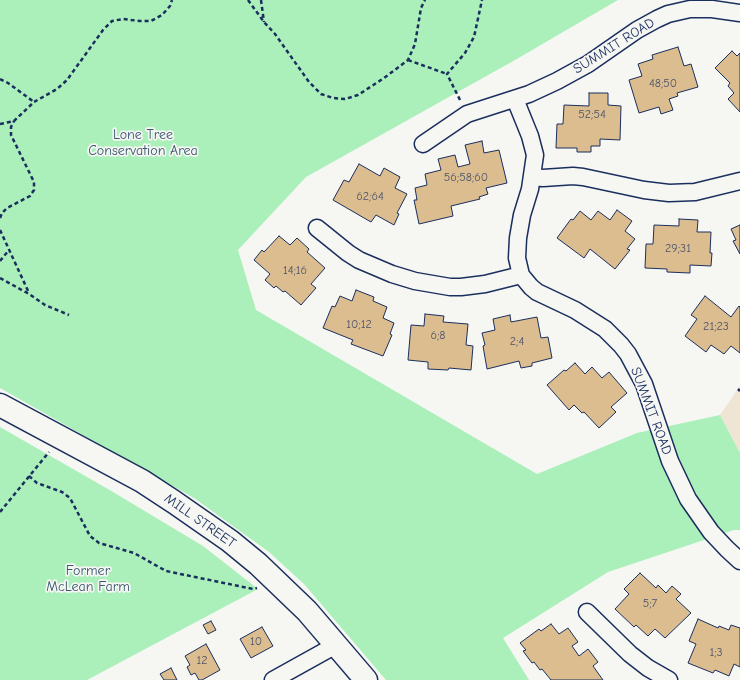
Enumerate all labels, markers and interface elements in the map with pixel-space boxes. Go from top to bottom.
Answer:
street label: SUMMIT ROAD [570,14,658,78]
house number: 48;50 [649,77,677,91]
house number: 52;54 [578,108,606,122]
park label: Lone Tree Conservation Area [88,127,198,160]
house number: 56;58;60 [444,171,488,185]
house number: 62;64 [356,190,384,204]
house number: 29;31 [665,242,691,256]
house number: 14;16 [283,264,307,278]
house number: 10;12 [346,318,372,332]
house number: 21;23 [703,320,729,334]
house number: 6;8 [430,329,446,343]
house number: 2;4 [510,335,524,349]
street label: SUMMIT ROAD [627,365,675,457]
street label: MILL STREET [161,490,239,552]
park label: Former McLean Farm [46,563,130,596]
house number: 5;7 [643,597,657,611]
house number: 10 [250,635,262,649]
house number: 1;3 [709,646,723,660]
house number: 12 [196,654,208,668]

